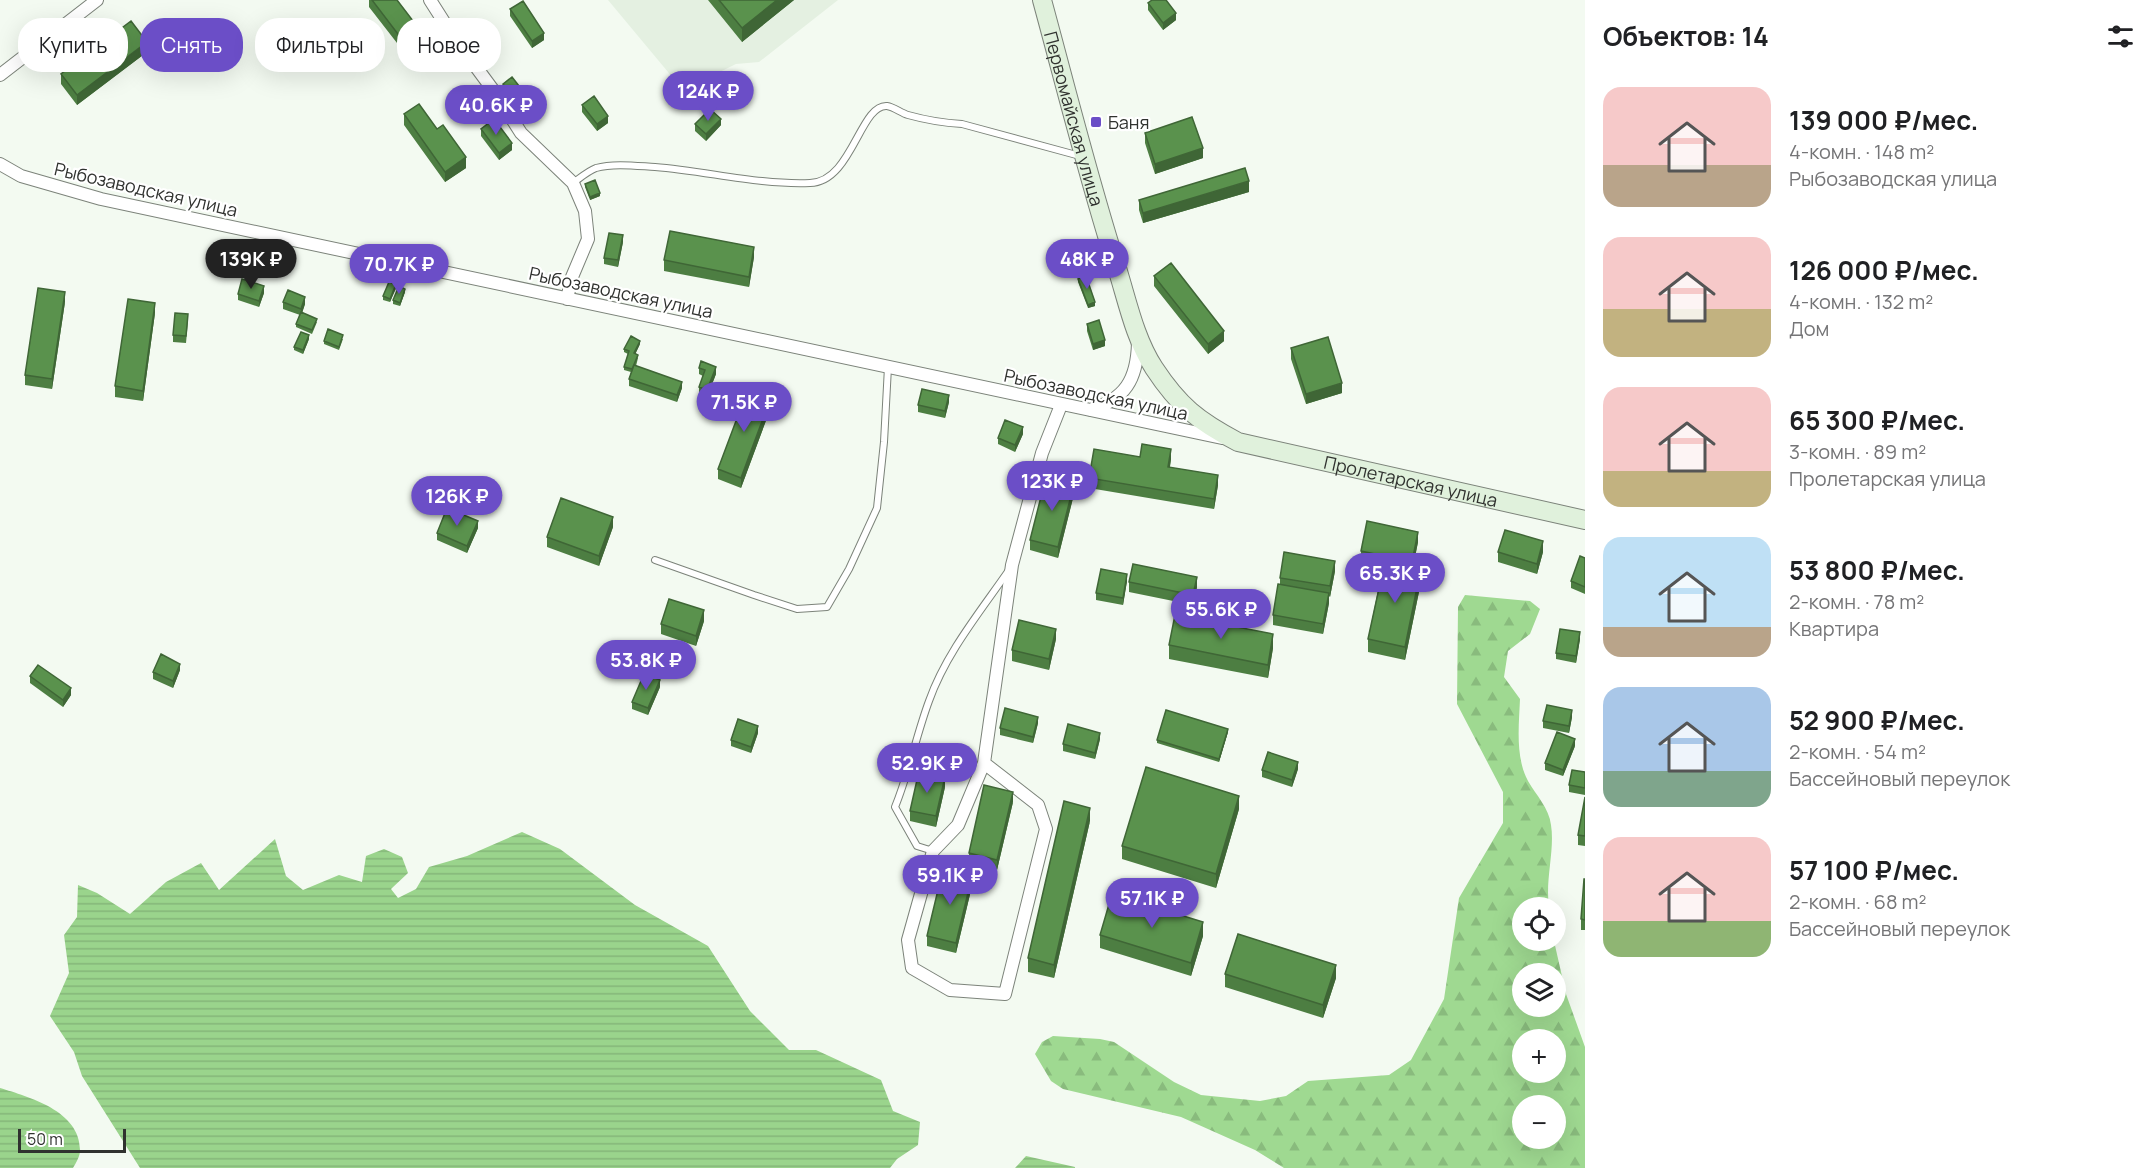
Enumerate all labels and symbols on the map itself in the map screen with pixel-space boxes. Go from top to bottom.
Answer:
street label: Первомайская улица [1039,29,1109,209]
pin: 124K ₽ [659,71,757,122]
pin: 40.6K ₽ [441,85,551,136]
place label: Баня [1108,110,1149,134]
marker: Баня [1089,115,1103,129]
street label: Рыбозаводская улица [52,156,240,222]
pin: 139K ₽ [202,239,300,290]
pin: 48K ₽ [1045,239,1129,290]
pin: 70.7K ₽ [344,244,454,295]
street label: Рыбозаводская улица [527,261,715,323]
street label: Рыбозаводская улица [1002,363,1190,425]
pin: 71.5K ₽ [689,382,799,433]
street label: Пролетарская улица [1322,450,1500,512]
pin: 123K ₽ [1003,461,1101,512]
pin: 126K ₽ [408,476,506,527]
pin: 65.3K ₽ [1340,553,1450,604]
pin: 55.6K ₽ [1166,589,1276,640]
pin: 53.8K ₽ [591,640,701,691]
pin: 52.9K ₽ [872,743,982,794]
pin: 59.1K ₽ [895,855,1005,906]
pin: 57.1K ₽ [1097,878,1207,929]
scale bar [18,1126,126,1154]

